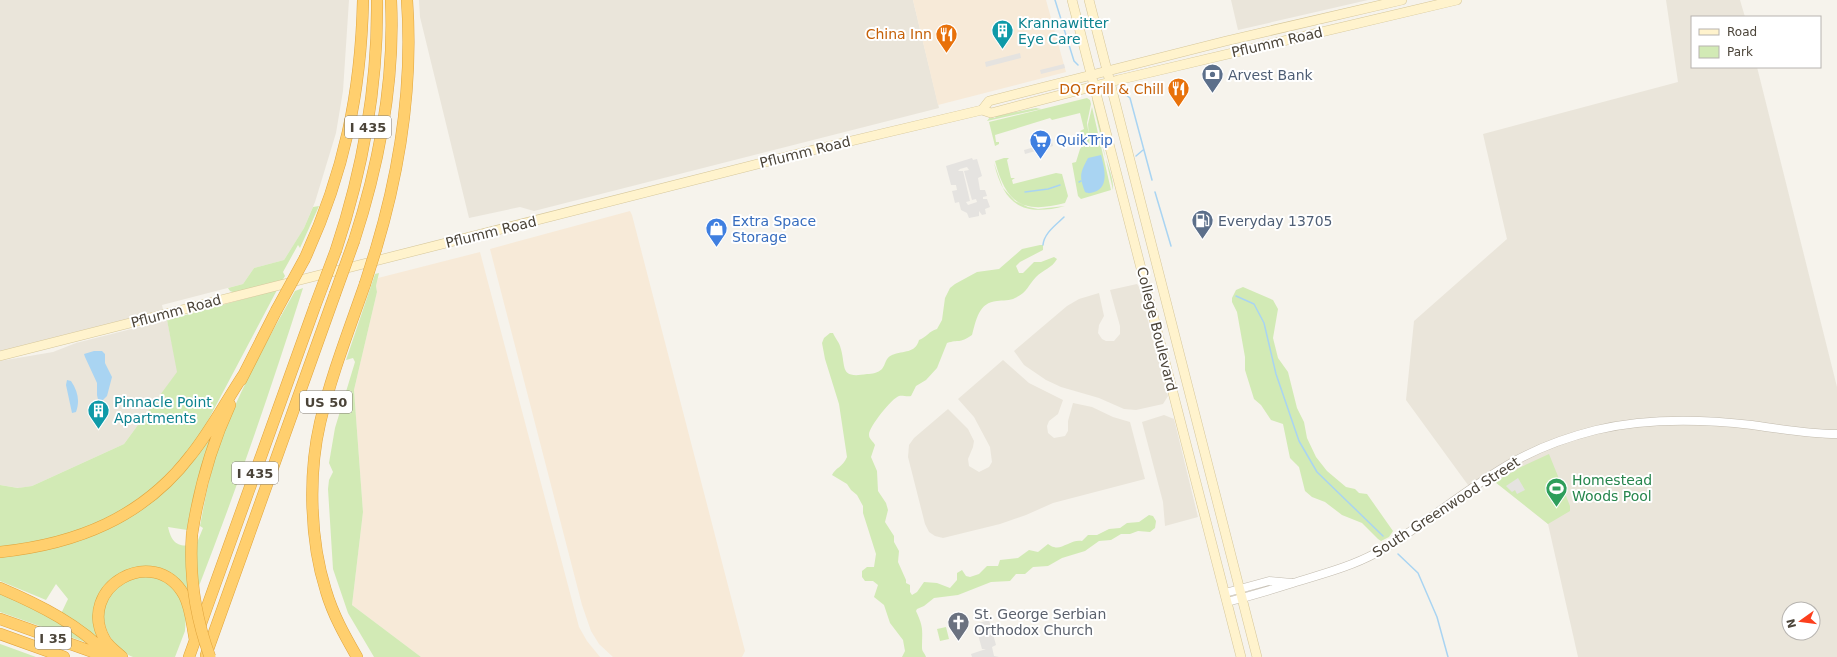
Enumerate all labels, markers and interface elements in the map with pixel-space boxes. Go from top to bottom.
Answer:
place label: Krannawitter Eye Care [1018,15,1109,47]
legend [1691,16,1821,68]
building icon: Krannawitter Eye Care [989,18,1015,51]
restaurant icon: China Inn [934,21,960,54]
street label: Pflumm Road [1230,24,1324,60]
text: Road [1727,25,1757,39]
place label: China Inn [866,26,932,42]
text: Park [1727,45,1753,59]
bank icon: Arvest Bank [1199,62,1225,95]
place label: Arvest Bank [1228,67,1314,83]
restaurant icon: DQ Grill & Chill [1166,76,1192,109]
place label: DQ Grill & Chill [1059,81,1164,97]
road number: I 435 [345,116,391,138]
supermarket icon: QuikTrip [1028,127,1054,160]
place label: QuikTrip [1056,132,1113,148]
street label: Pflumm Road [758,133,852,171]
fuel station icon: Everyday 13705 [1189,208,1215,241]
street label: Pflumm Road [444,213,538,251]
place label: Extra Space Storage [732,213,816,245]
place label: Everyday 13705 [1218,213,1333,229]
shop icon: Extra Space Storage [704,216,730,249]
street label: College Boulevard [1134,265,1180,393]
street label: Pflumm Road [129,291,223,331]
road number: US 50 [300,391,352,413]
place label: Pinnacle Point Apartments [114,394,212,426]
building icon: Pinnacle Point Apartments [86,397,112,430]
street label: South Greenwood Street [1370,453,1523,561]
road number: I 435 [232,462,278,484]
place label: Homestead Woods Pool [1572,472,1652,504]
sports icon: Homestead Woods Pool [1543,475,1569,508]
north arrow [1781,601,1821,641]
place label: St. George Serbian Orthodox Church [974,606,1106,638]
church icon: St. George Serbian Orthodox Church [945,609,971,642]
text: N [1784,617,1799,629]
road number: I 35 [35,627,71,649]

